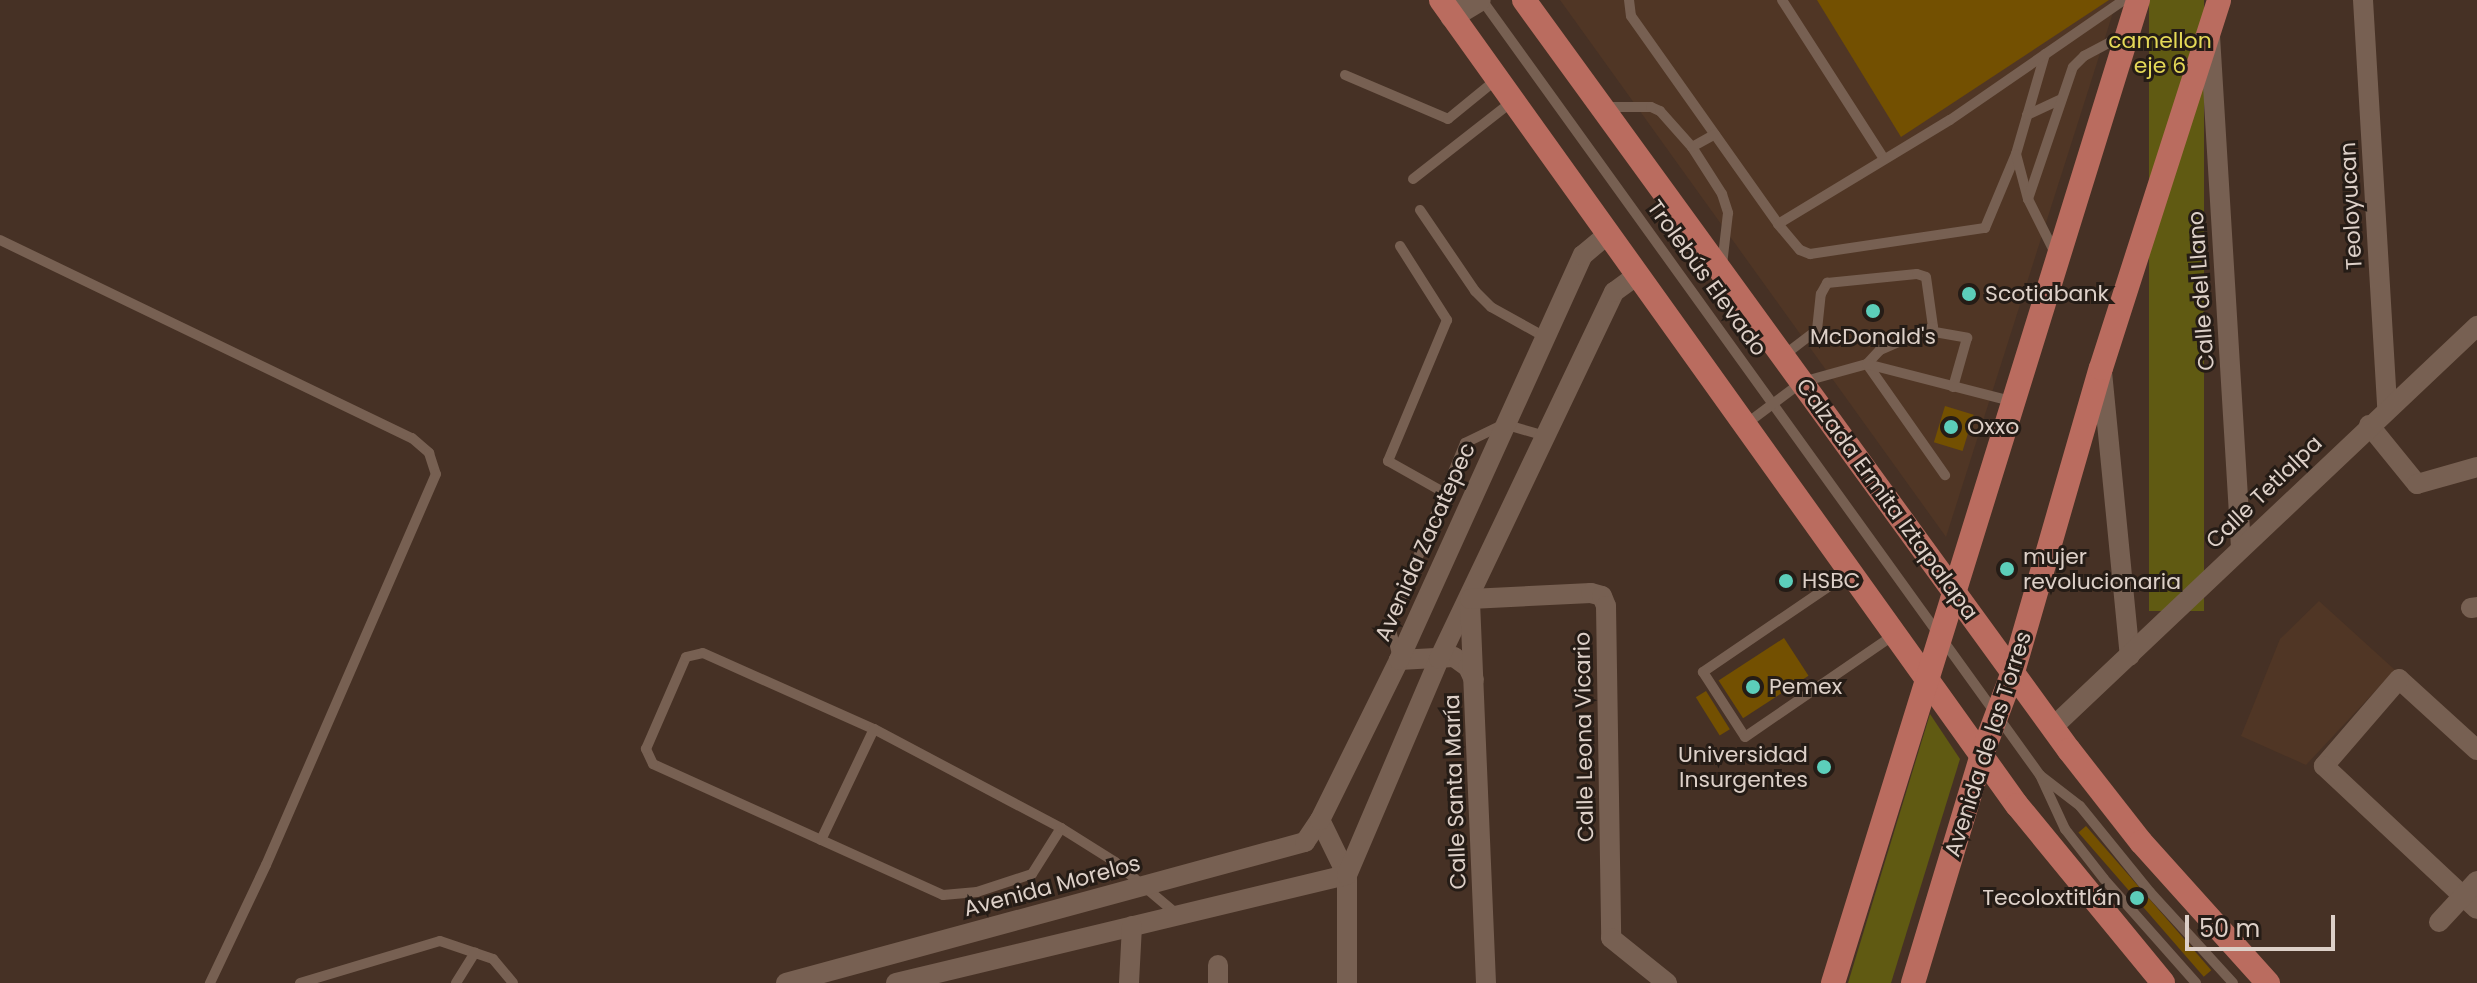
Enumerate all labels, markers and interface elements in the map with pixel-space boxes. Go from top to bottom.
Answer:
park label: camellon eje 6 [2108,27,2212,78]
street label: Teoloyucan [2334,141,2368,271]
street label: Trolebús Elevado [1642,195,1772,361]
street label: Calle del Llano [2182,210,2220,372]
place label: Scotiabank [1985,281,2109,307]
marker: Scotiabank [1960,285,1978,303]
marker: McDonald's [1864,302,1882,320]
place label: McDonald's [1810,324,1936,350]
street label: Calzada Ermita Iztapalapa [1790,373,1984,625]
place label: Oxxo [1967,414,2019,440]
marker: Oxxo [1942,418,1960,436]
street label: Calle Tetlalpa [2200,430,2328,554]
street label: Avenida Zacatepec [1369,439,1481,645]
place label: mujer revolucionaria [2023,543,2181,594]
marker: mujer revolucionaria [1998,560,2016,578]
place label: HSBC [1802,568,1861,594]
marker: HSBC [1777,572,1795,590]
street label: Avenida de las Torres [1939,628,2037,860]
street label: Calle Leona Vicario [1569,632,1599,842]
place label: Pemex [1769,674,1842,700]
marker: Pemex [1744,678,1762,696]
street label: Calle Santa María [1438,694,1472,890]
place label: Universidad Insurgentes [1678,741,1808,792]
marker: Universidad Insurgentes [1815,758,1833,776]
street label: Avenida Morelos [961,850,1143,922]
place label: Tecoloxtitlán [1982,885,2121,911]
marker: Tecoloxtitlán [2128,889,2146,907]
scale bar [2189,899,2339,949]
text: 50 m [2199,912,2260,945]

